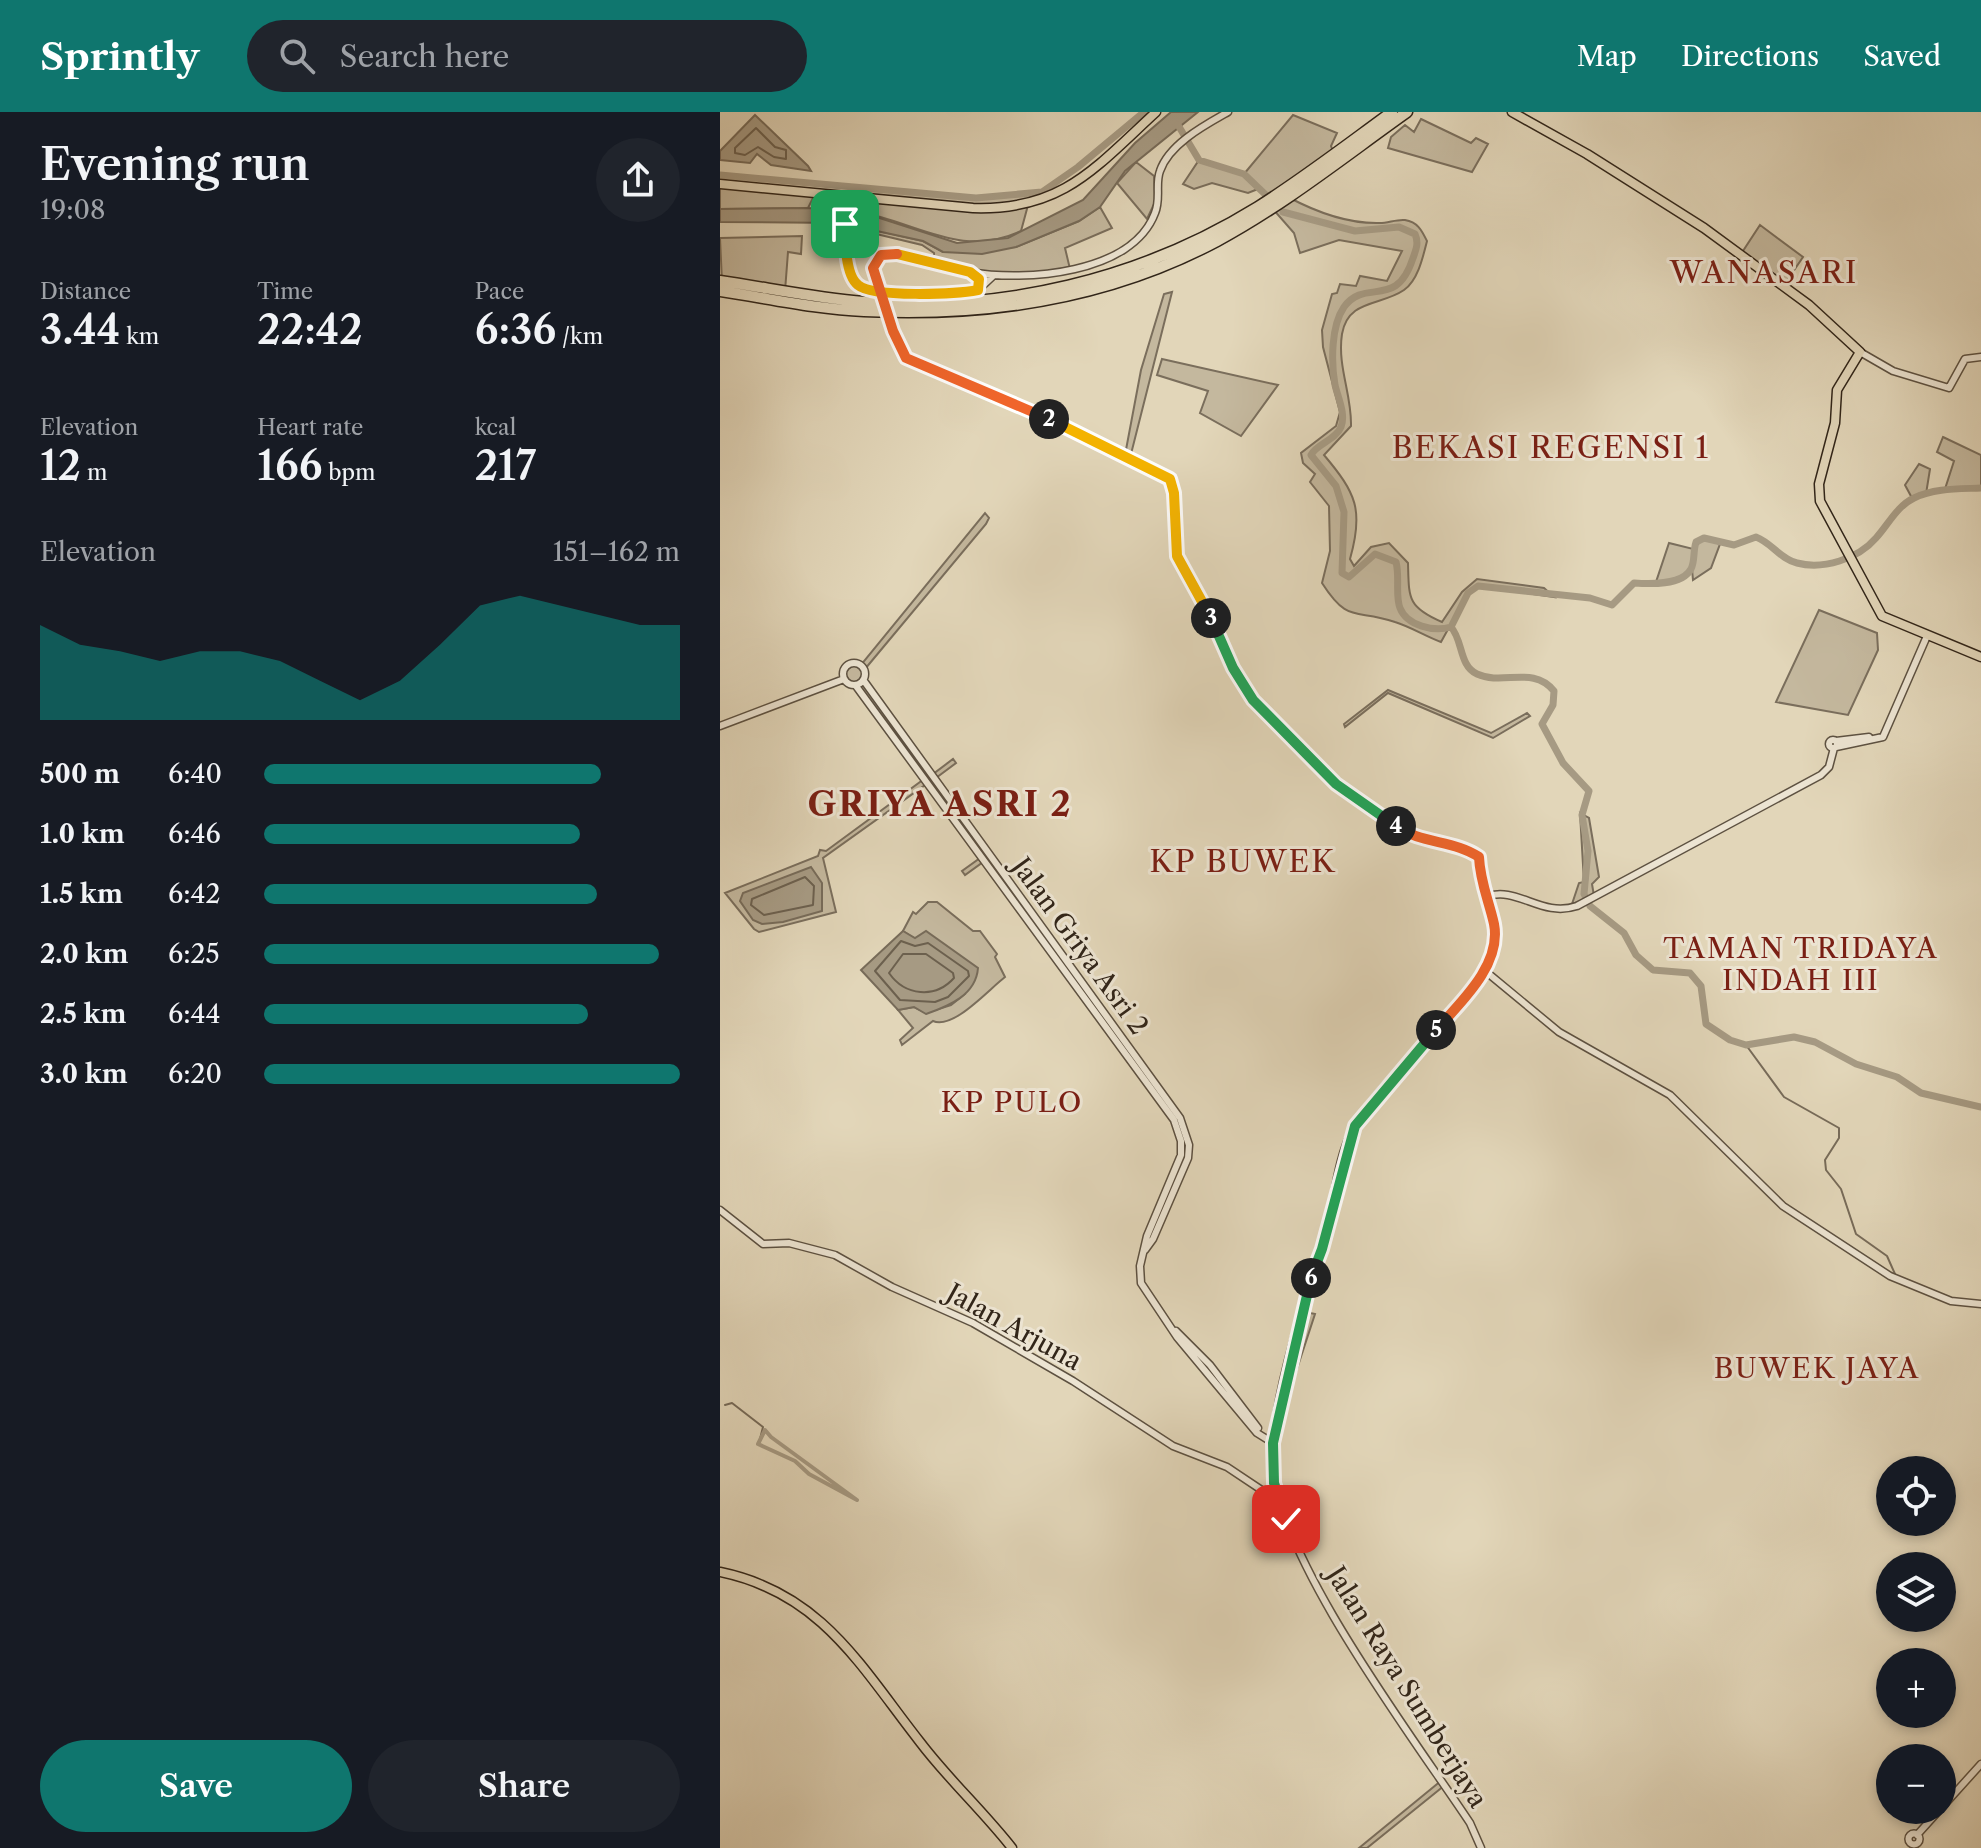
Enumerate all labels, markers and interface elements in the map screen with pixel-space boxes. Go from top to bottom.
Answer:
search box [247,20,807,92]
text: Sprintly [40,33,199,80]
icon: search [275,34,319,78]
text: Search here [339,38,509,75]
text: Map [1577,39,1637,73]
text: Directions [1681,39,1819,73]
text: Saved [1863,39,1941,73]
text: Evening run [40,137,310,191]
button: share [596,138,680,222]
pin [811,190,879,258]
text: 19:08 [40,194,105,226]
icon: arrive [823,202,867,246]
district label: WANASARI [1669,254,1858,291]
text: Distance [40,278,131,305]
text: Time [257,278,313,305]
text: Pace [475,278,524,305]
text: 3.44 [40,305,120,354]
text: 22:42 [257,305,363,354]
text: 6:36 [475,305,556,354]
text: km [120,323,159,350]
text: /km [556,323,603,350]
pin: 2 [1029,399,1069,439]
text: 2 [1043,405,1056,432]
text: Elevation [40,414,138,441]
text: Heart rate [257,414,363,441]
text: kcal [475,414,516,441]
district label: BEKASI REGENSI 1 [1392,429,1710,466]
text: 12 [40,441,81,490]
text: 166 [257,441,322,490]
text: 217 [475,441,536,490]
text: m [81,459,107,486]
text: bpm [322,459,376,486]
text: Elevation [40,536,156,568]
text: 151–162 m [553,536,680,568]
pin: 3 [1191,598,1231,638]
text: 3 [1205,604,1217,631]
text: 500 m [40,758,120,790]
text: 6:40 [168,758,222,790]
district label: GRIYA ASRI 2 [807,783,1073,825]
pin: 4 [1376,806,1416,846]
text: 4 [1389,812,1403,839]
text: 1.0 km [40,818,125,850]
text: 6:46 [168,818,221,850]
district label: KP BUWEK [1149,843,1337,880]
street label: Jalan Griya Asri 2 [1003,848,1155,1041]
text: 1.5 km [40,878,123,910]
text: 6:42 [168,878,221,910]
district label: TAMAN TRIDAYA INDAH III [1663,931,1939,997]
text: 2.0 km [40,938,128,970]
text: 6:25 [168,938,220,970]
text: 2.5 km [40,998,126,1030]
text: 6:44 [168,998,221,1030]
pin: 5 [1416,1010,1456,1050]
text: 5 [1430,1016,1442,1043]
text: 3.0 km [40,1058,128,1090]
text: 6:20 [168,1058,222,1090]
district label: KP PULO [941,1085,1083,1119]
pin: 6 [1291,1258,1331,1298]
text: 6 [1304,1264,1318,1291]
street label: Jalan Arjuna [937,1275,1087,1377]
district label: BUWEK JAYA [1714,1351,1920,1385]
map controls [1876,1456,1956,1824]
button: locate [1876,1456,1956,1536]
pin [1252,1485,1320,1553]
icon: check [1264,1497,1308,1541]
button: layers [1876,1552,1956,1632]
street label: Jalan Raya Sumberjaya [1318,1557,1494,1814]
button: + [1876,1648,1956,1728]
button: Save [40,1740,352,1832]
button: Share [368,1740,680,1832]
button: − [1876,1744,1956,1824]

